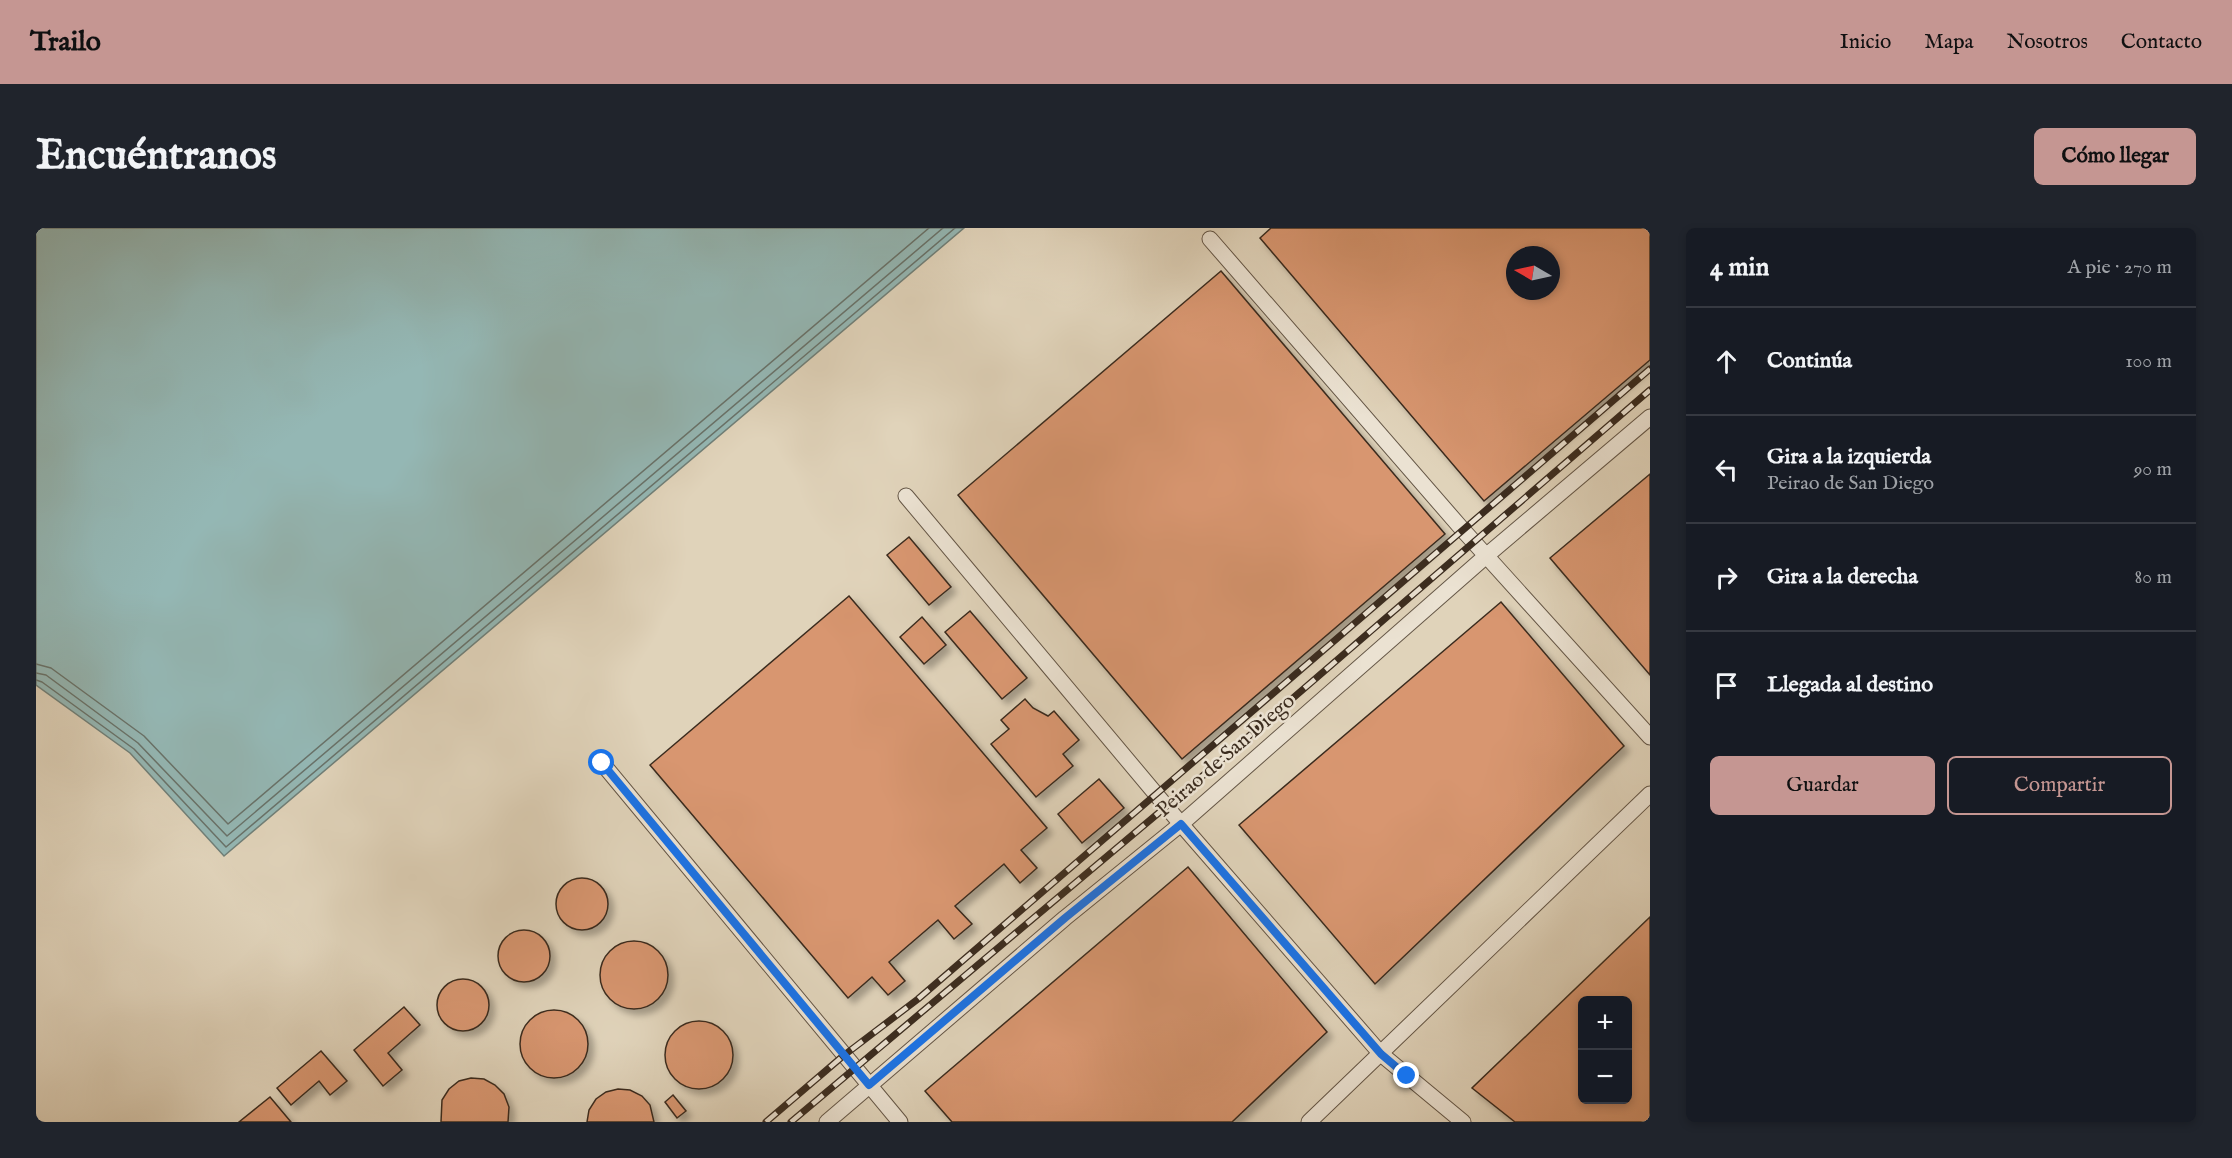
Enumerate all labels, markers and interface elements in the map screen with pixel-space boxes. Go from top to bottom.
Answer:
text: Trailo [30,25,101,60]
text: Inicio [1840,29,1891,56]
text: Mapa [1924,29,1974,56]
text: Nosotros [2007,29,2088,56]
text: Contacto [2121,29,2202,56]
button: Cómo llegar [2034,128,2196,185]
text: Encuéntranos [36,130,277,183]
north arrow [1506,246,1560,300]
text: 4 min [1710,251,1769,284]
text: A pie · 270 m [2068,255,2172,280]
icon: ahead [1710,345,1743,378]
text: Continúa [1767,347,1852,375]
text: 100 m [2125,349,2172,374]
text: Gira a la izquierda [1767,443,1931,471]
icon: left [1710,453,1743,486]
text: 90 m [2134,457,2172,482]
text: Peirao de San Diego [1767,471,1934,496]
icon: right [1710,561,1743,594]
text: Gira a la derecha [1767,563,1918,591]
text: 80 m [2135,565,2172,590]
icon: arrive [1710,669,1743,702]
text: Llegada al destino [1767,671,1933,699]
street label: Peirao de San Diego [1151,688,1301,824]
route start [588,749,614,775]
button: Guardar [1710,756,1935,815]
button: Compartir [1947,756,2172,815]
map controls [1578,996,1632,1104]
button: + [1578,996,1632,1050]
button: − [1578,1050,1632,1104]
route end [1393,1062,1419,1088]

